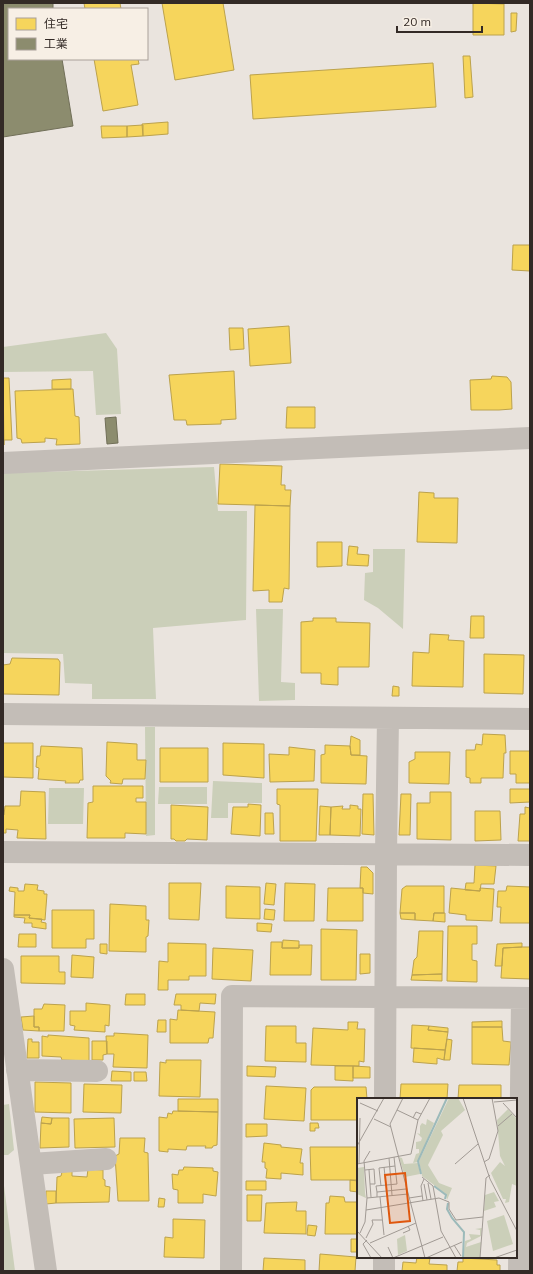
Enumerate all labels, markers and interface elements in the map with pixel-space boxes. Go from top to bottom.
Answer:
legend [8,8,148,60]
scale bar [397,8,482,34]
text: 20 m [403,14,431,29]
text: 住宅 [44,16,68,31]
text: 工業 [44,36,68,51]
inset map [357,1098,517,1258]

